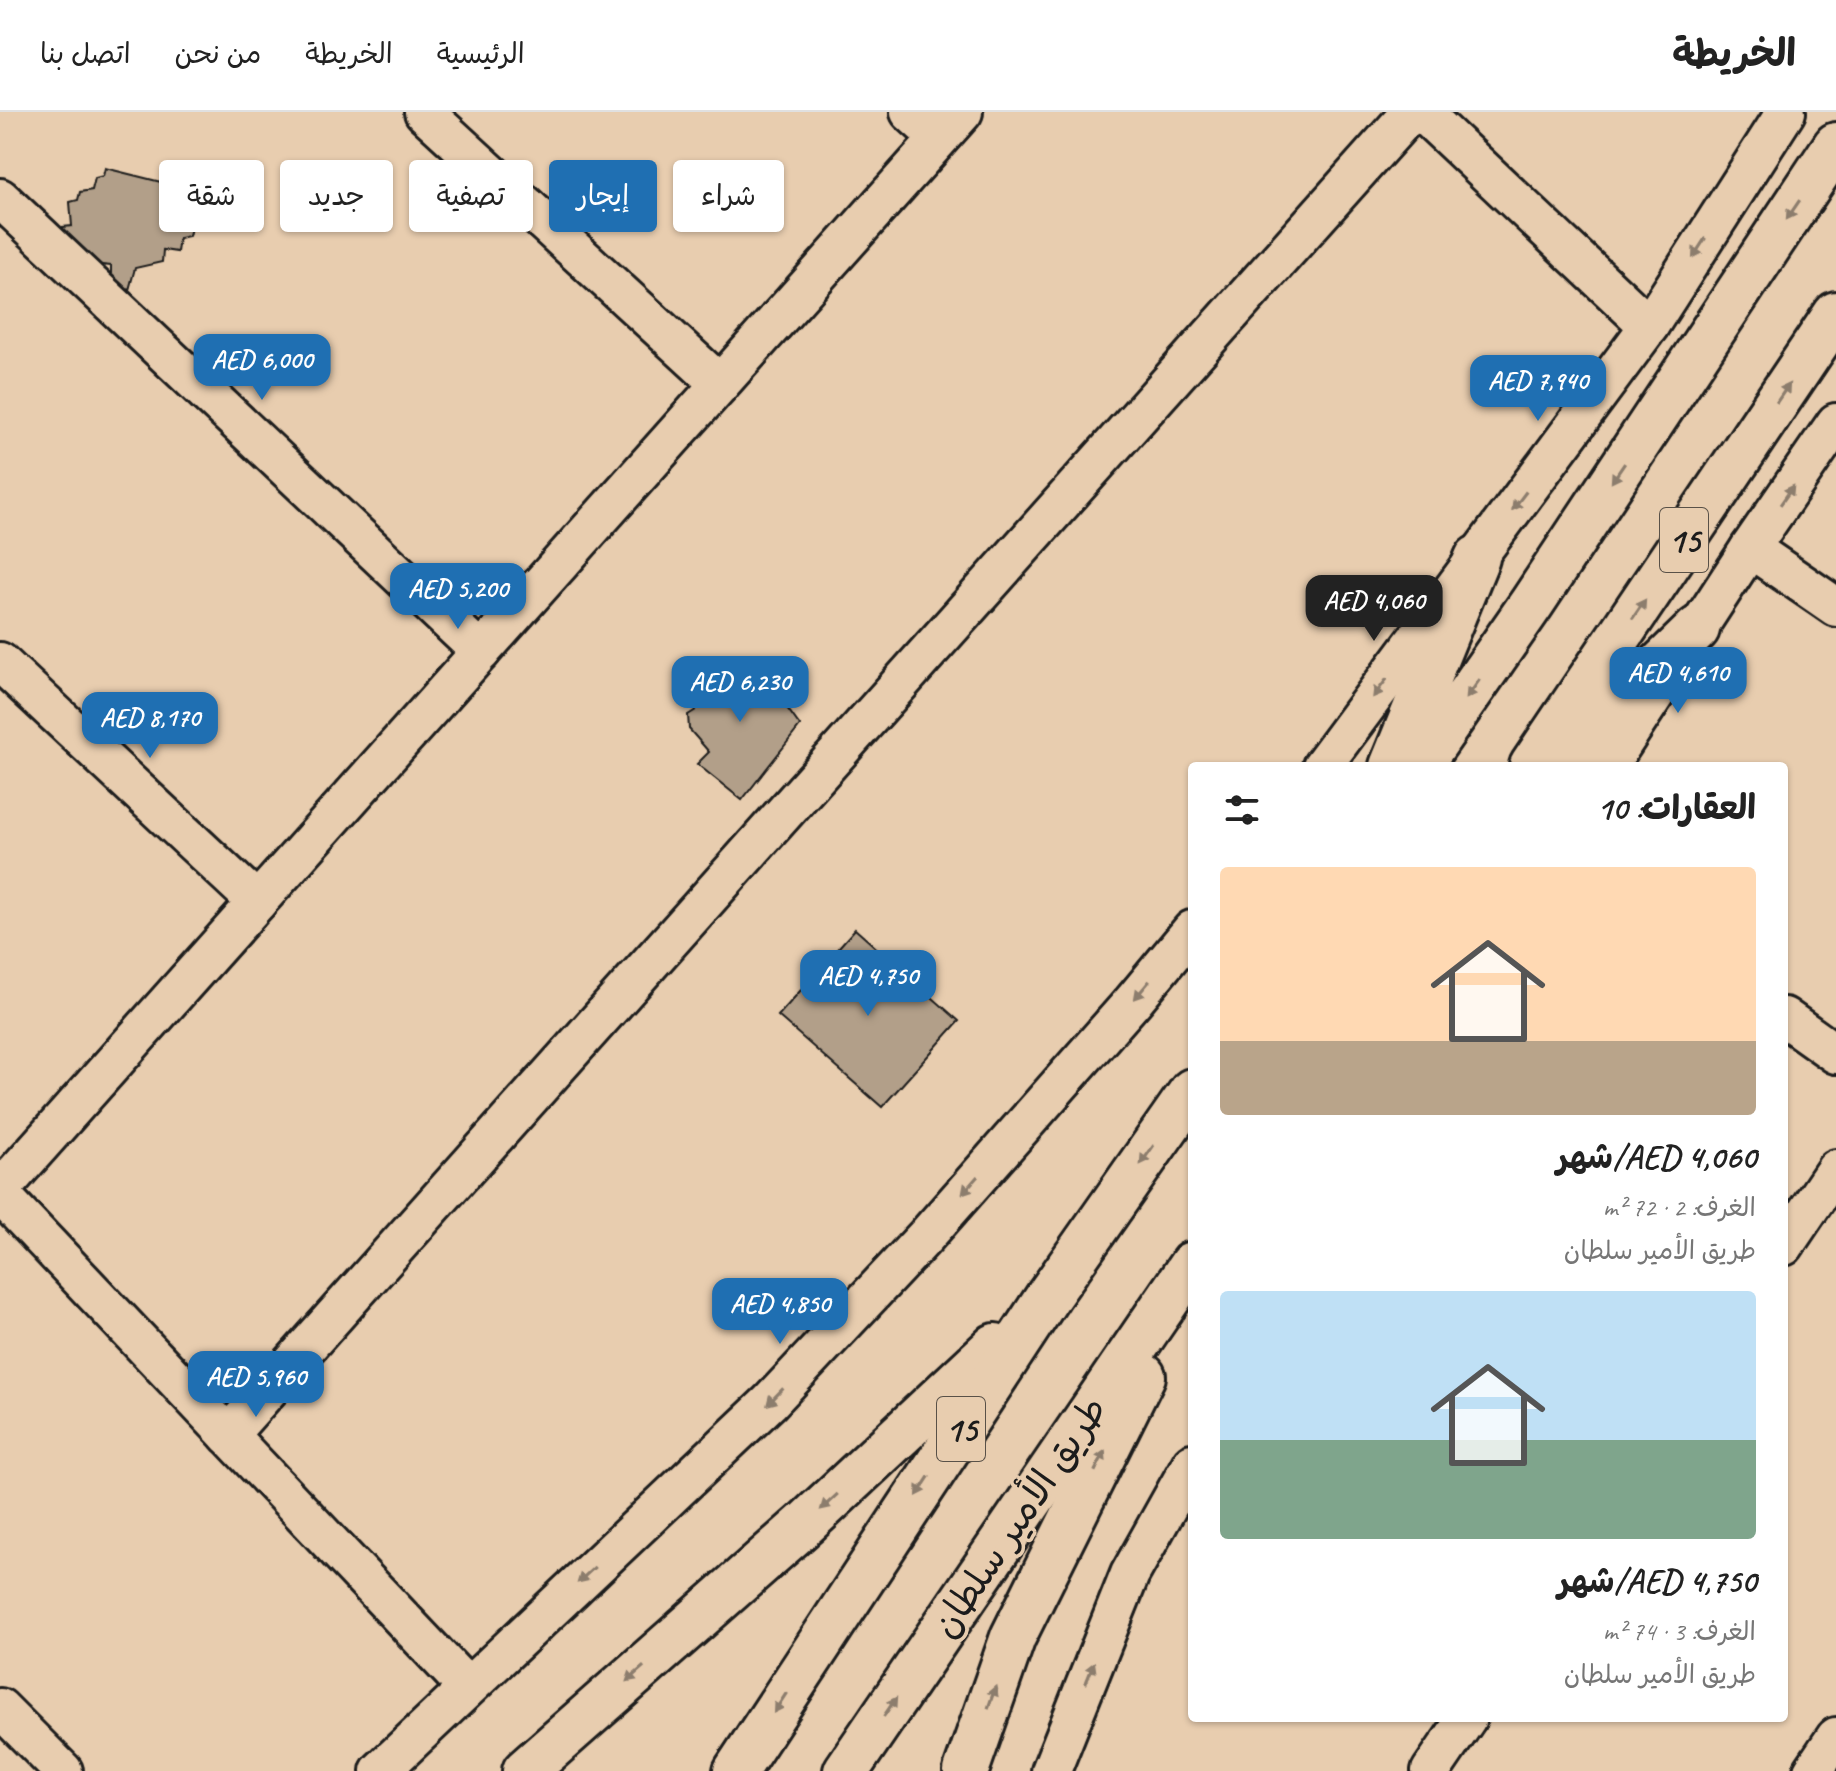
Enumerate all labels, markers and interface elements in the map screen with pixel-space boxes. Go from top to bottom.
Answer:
text: الخريطة [1672,30,1796,77]
text: اتصل بنا [40,36,131,71]
text: من نحن [175,36,261,71]
text: الخريطة [305,36,393,71]
text: الرئيسية [437,36,525,71]
chip: شقة [159,160,264,232]
chip: جديد [280,160,393,232]
chip: تصفية [409,160,533,232]
chip: إيجار [549,160,657,232]
chip: شراء [673,160,784,232]
one-way arrow [1786,199,1801,221]
one-way arrow [1692,237,1706,259]
pin: AED 6,000 [170,334,354,402]
text: AED 6,000 [212,343,312,376]
pin: AED 7,940 [1446,355,1630,423]
text: AED 7,940 [1488,364,1588,397]
one-way arrow [1776,382,1791,403]
one-way arrow [1611,463,1626,484]
one-way arrow [1779,484,1794,505]
one-way arrow [1511,491,1527,511]
road number: 15 [1660,508,1708,572]
pin: AED 5,200 [366,563,550,631]
text: AED 5,200 [408,572,508,605]
pin: AED 4,060 [1282,575,1466,643]
text: AED 4,060 [1324,584,1424,617]
one-way arrow [1631,598,1646,619]
pin: AED 4,610 [1586,647,1770,715]
pin: AED 6,230 [648,656,832,724]
text: AED 4,610 [1628,656,1728,689]
text: AED 6,230 [690,665,790,698]
one-way arrow [1373,677,1388,698]
one-way arrow [1466,678,1481,699]
pin: AED 8,170 [58,692,242,760]
text: AED 8,170 [100,701,200,734]
text: العقارات: 10 [1597,786,1756,829]
icon: filters [1220,788,1264,832]
icon: home [1416,919,1560,1063]
pin: AED 4,750 [776,950,960,1018]
text: AED 4,750 [818,959,918,992]
one-way arrow [1134,980,1151,1000]
text: AED 4,060/شهر [1556,1135,1756,1178]
one-way arrow [1140,1144,1155,1165]
one-way arrow [962,1176,980,1195]
text: الغرف: 2 · 72 m² [1603,1191,1756,1224]
text: طريق الأمير سلطان [1564,1234,1756,1267]
pin: AED 4,850 [688,1278,872,1346]
text: AED 4,850 [730,1287,830,1320]
icon: home [1416,1343,1560,1487]
pin: AED 5,960 [164,1351,348,1419]
text: AED 5,960 [206,1360,306,1393]
street label: طريق الأمير سلطان [919,1386,1117,1647]
one-way arrow [766,1387,784,1406]
road number: 15 [937,1397,985,1461]
one-way arrow [1093,1450,1107,1473]
one-way arrow [916,1476,931,1497]
one-way arrow [820,1492,839,1510]
text: AED 4,750/شهر [1558,1559,1756,1602]
one-way arrow [577,1566,596,1584]
text: الغرف: 3 · 74 m² [1603,1615,1756,1648]
text: طريق الأمير سلطان [1564,1658,1756,1691]
one-way arrow [1084,1661,1097,1685]
one-way arrow [625,1665,644,1683]
one-way arrow [986,1685,999,1709]
one-way arrow [773,1693,788,1714]
one-way arrow [882,1696,897,1717]

